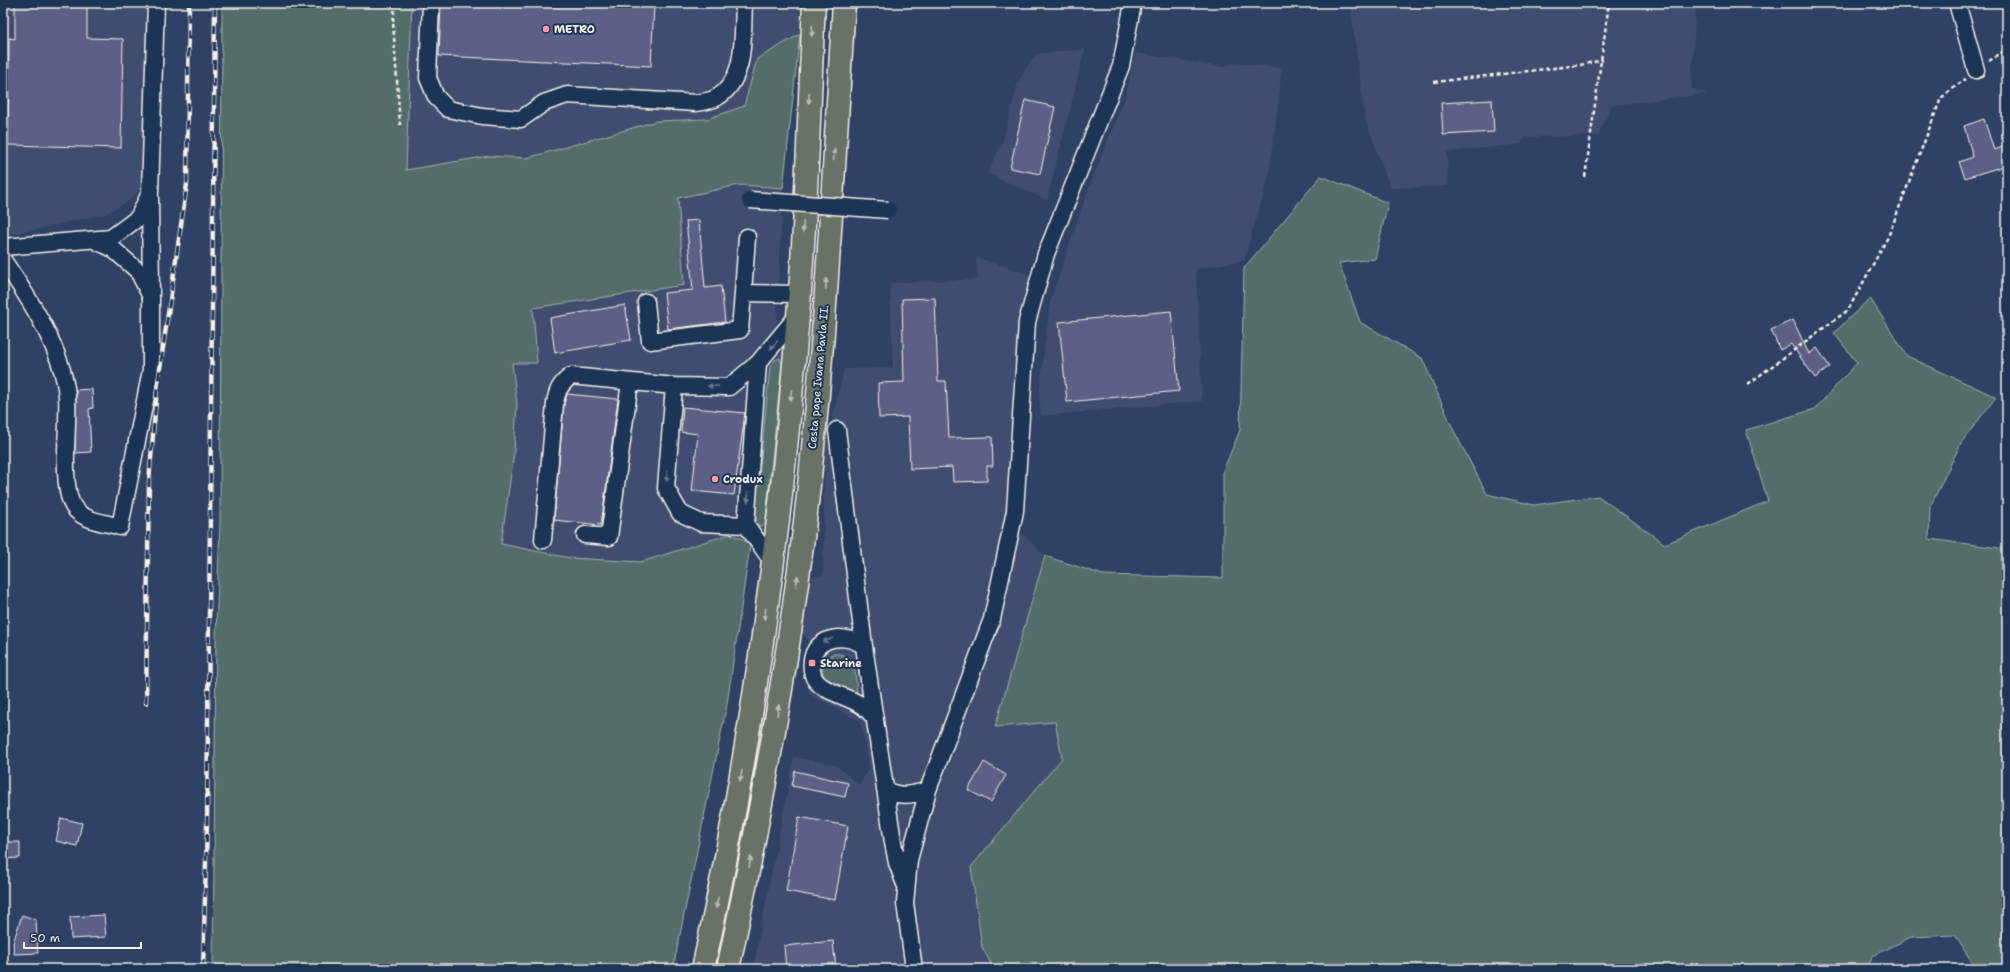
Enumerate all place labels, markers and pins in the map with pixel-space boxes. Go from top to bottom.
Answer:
place label: METRO [554,22,595,37]
marker: METRO [541,24,551,34]
place label: Crodux [723,472,763,487]
marker: Crodux [710,474,720,484]
place label: Starine [820,656,862,671]
marker: Starine [807,658,817,668]

